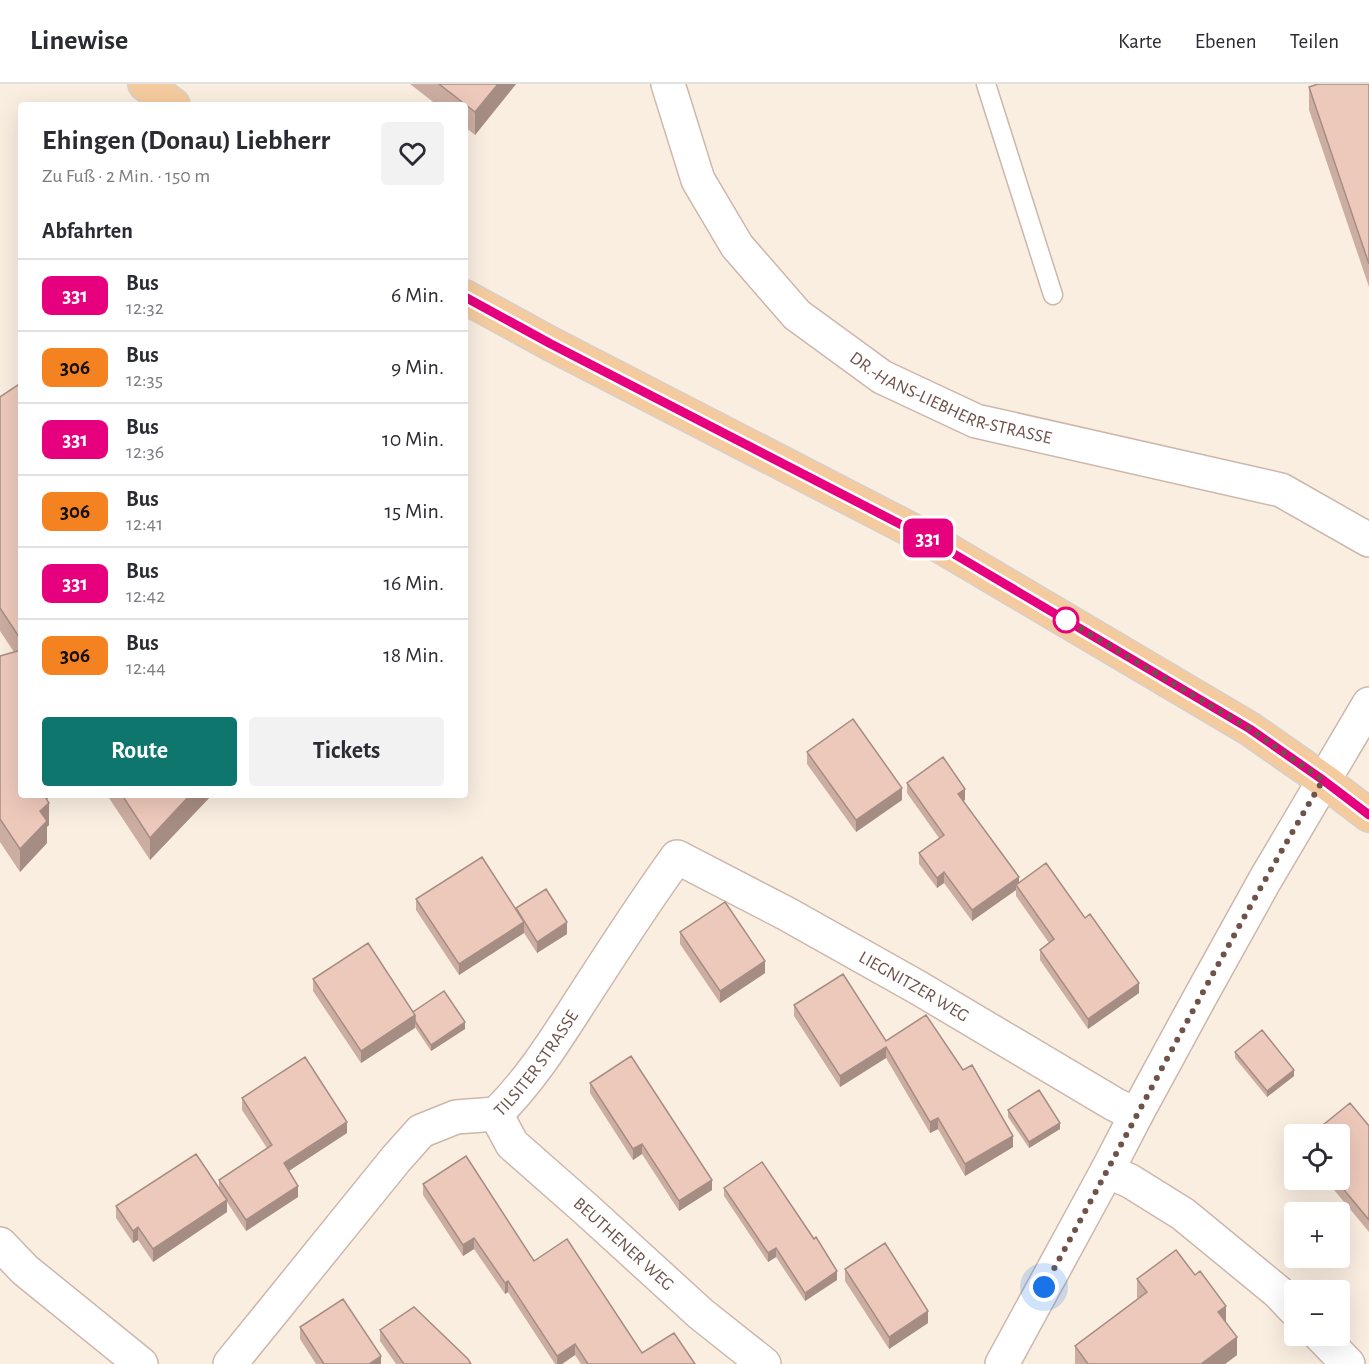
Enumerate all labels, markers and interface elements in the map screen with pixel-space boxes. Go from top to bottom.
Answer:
text: Linewise [30,27,128,55]
text: Karte [1118,31,1162,52]
text: Ebenen [1195,31,1257,52]
text: Teilen [1290,31,1339,52]
button: heart [381,122,444,185]
text: Ehingen (Donau) Liebherr [42,127,330,155]
text: Zu Fuß · 2 Min. · 150 m [42,166,210,186]
text: Abfahrten [42,220,133,242]
text: Bus [126,272,159,294]
text: 6 Min. [391,284,444,306]
text: 331 [62,285,88,306]
text: 12:32 [126,298,164,318]
text: Bus [126,344,159,366]
street label: DR.-HANS-LIEBHERR-STRASSE [846,349,1054,448]
text: 9 Min. [391,356,444,378]
text: 306 [60,357,90,378]
text: 12:35 [126,370,163,390]
text: Bus [126,416,159,438]
text: 10 Min. [382,428,444,450]
text: 331 [62,429,88,450]
text: 12:36 [126,442,164,462]
text: Bus [126,488,159,510]
text: 15 Min. [385,500,444,522]
text: 306 [60,501,90,522]
text: 12:41 [126,514,163,534]
line badge: 331 [894,518,962,558]
text: 331 [915,528,941,549]
text: Bus [126,560,159,582]
text: 16 Min. [383,572,444,594]
text: 331 [62,573,88,594]
text: 12:42 [126,586,165,606]
unlabelled marker [1053,607,1079,633]
text: Bus [126,632,159,654]
text: 18 Min. [383,644,444,666]
text: 306 [60,645,90,666]
text: 12:44 [126,658,166,678]
button: Route [42,717,237,786]
button: Tickets [249,717,444,786]
street label: LIEGNITZER WEG [856,948,972,1026]
street label: TILSITER STRASSE [491,1007,582,1120]
map controls [1284,1124,1350,1346]
button: locate [1284,1124,1350,1190]
street label: BEUTHENER WEG [570,1195,677,1295]
button: + [1284,1202,1350,1268]
your location [1029,1272,1059,1302]
button: − [1284,1280,1350,1346]

